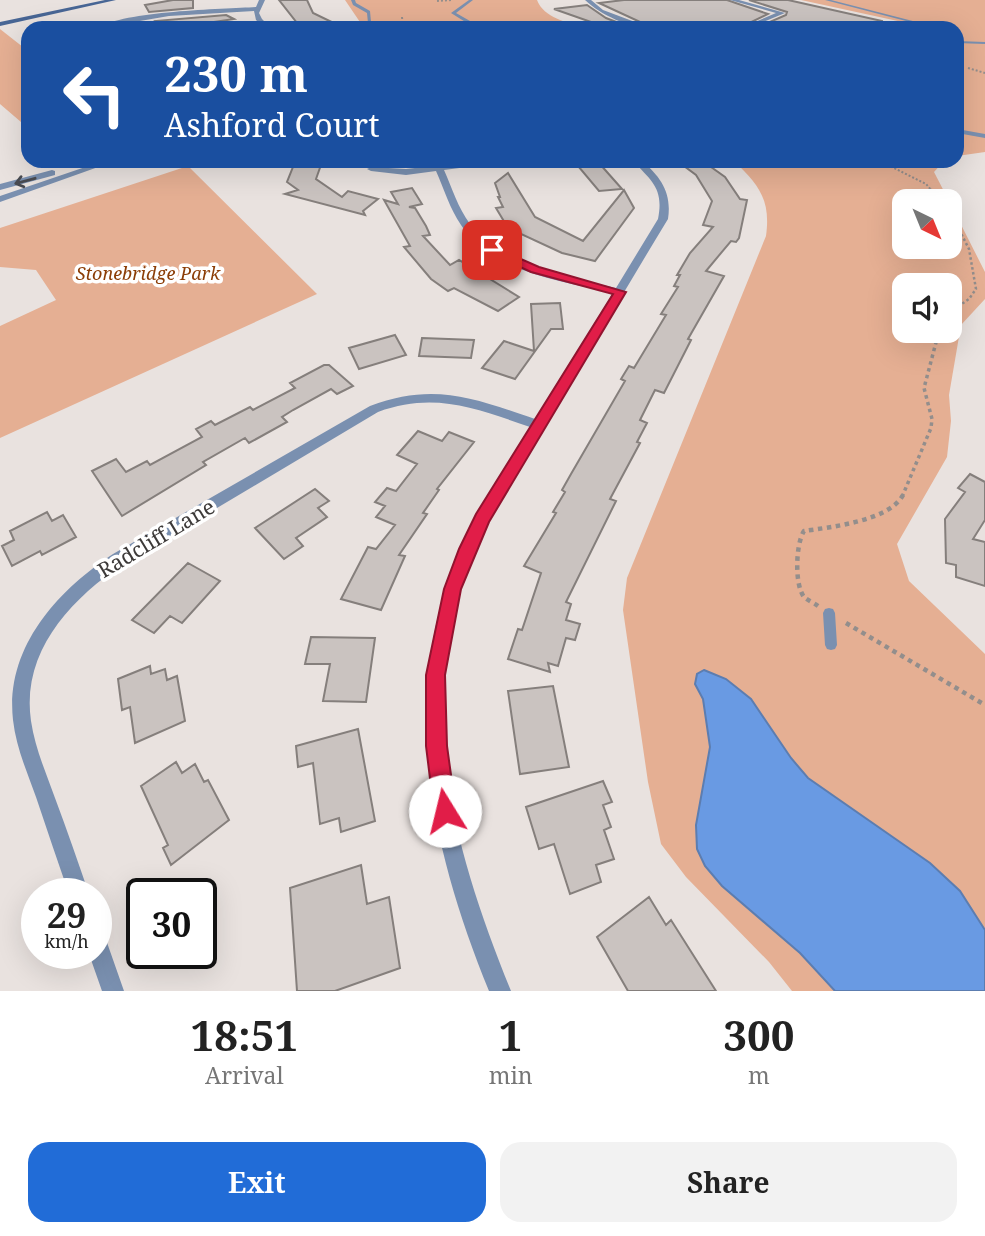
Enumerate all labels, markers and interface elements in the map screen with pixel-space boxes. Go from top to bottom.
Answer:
text: 230 m [164,40,308,106]
icon: left [49,49,140,140]
text: Ashford Court [164,103,379,146]
one-way arrow [14,175,36,188]
north arrow [892,189,962,259]
map controls [892,189,962,343]
pin [462,220,522,280]
icon: arrive [473,231,511,269]
park label: Stonebridge Park [76,261,221,285]
button: sound [892,273,962,343]
street label: Radcliff Lane [92,492,220,584]
position arrow [408,774,482,848]
speed limit sign: 30 [126,878,217,969]
text: 29 [47,891,86,938]
text: km/h [44,929,89,953]
text: 18:51 [191,1006,298,1063]
text: 1 [499,1006,523,1063]
text: 300 [723,1006,794,1063]
text: Arrival [205,1059,284,1091]
text: min [489,1059,533,1091]
text: m [748,1059,770,1091]
button: Exit [28,1142,486,1222]
button: Share [500,1142,957,1222]

